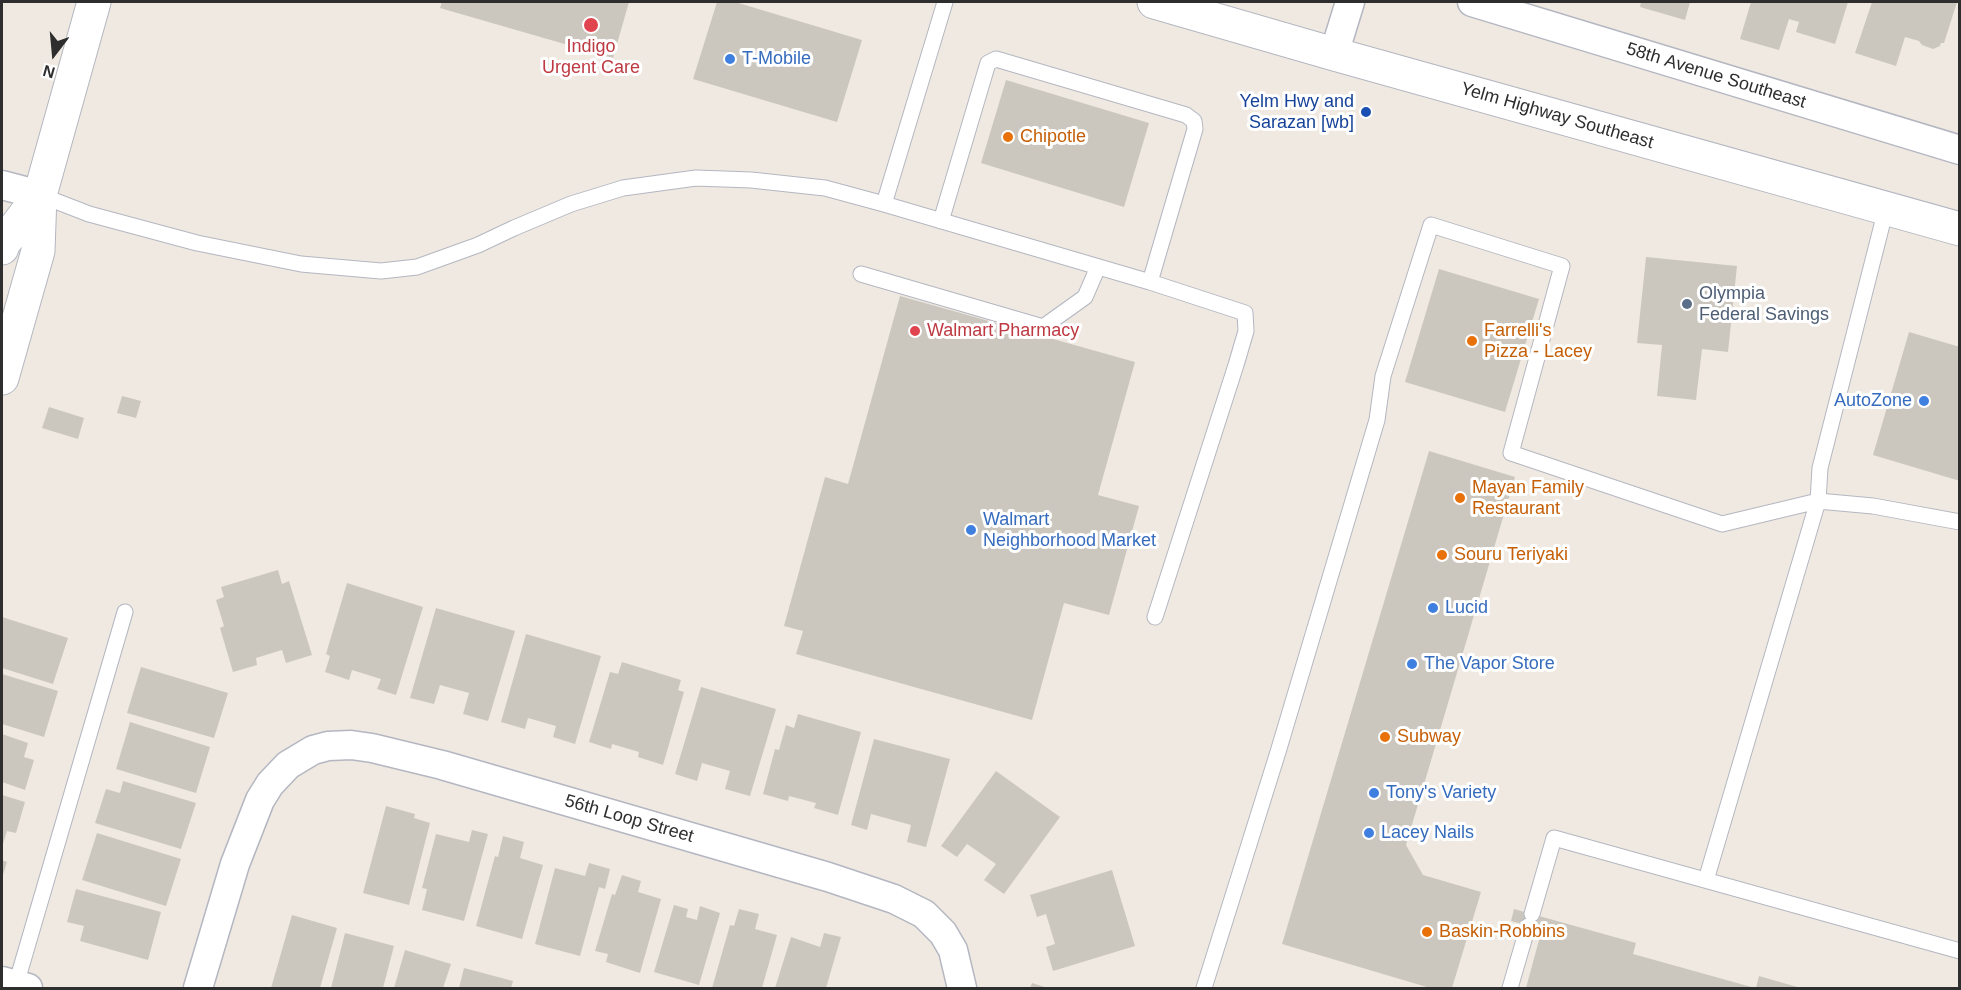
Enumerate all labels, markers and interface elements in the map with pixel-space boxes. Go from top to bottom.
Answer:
marker: Indigo Urgent Care [582,16,600,34]
north arrow [24,24,84,84]
place label: Indigo Urgent Care [542,36,640,78]
street label: 58th Avenue Southeast [1624,38,1808,114]
place label: T-Mobile [742,48,811,70]
marker: T-Mobile [723,52,737,66]
text: N [41,62,57,82]
street label: Yelm Highway Southeast [1458,78,1656,154]
place label: Yelm Hwy and Sarazan [wb] [1240,91,1354,134]
marker: Yelm Hwy and Sarazan [wb] [1359,105,1373,119]
place label: Chipotle [1020,126,1086,148]
marker: Chipotle [1001,130,1015,144]
place label: Olympia Federal Savings [1699,283,1829,326]
marker: Olympia Federal Savings [1680,297,1694,311]
place label: Walmart Pharmacy [927,320,1079,342]
place label: Farrelli's Pizza - Lacey [1484,320,1592,362]
marker: Walmart Pharmacy [908,324,922,338]
marker: Farrelli's Pizza - Lacey [1465,334,1479,348]
place label: AutoZone [1834,390,1912,412]
marker: AutoZone [1917,394,1931,408]
place label: Mayan Family Restaurant [1472,477,1584,520]
marker: Mayan Family Restaurant [1453,491,1467,505]
place label: Walmart Neighborhood Market [983,509,1156,552]
marker: Walmart Neighborhood Market [964,523,978,537]
place label: Souru Teriyaki [1454,544,1568,566]
marker: Souru Teriyaki [1435,548,1449,562]
place label: Lucid [1445,597,1488,619]
marker: Lucid [1426,601,1440,615]
place label: The Vapor Store [1424,653,1555,675]
marker: The Vapor Store [1405,657,1419,671]
place label: Subway [1397,726,1461,748]
marker: Subway [1378,730,1392,744]
place label: Tony's Variety [1386,782,1496,804]
marker: Tony's Variety [1367,786,1381,800]
street label: 56th Loop Street [562,790,696,848]
place label: Lacey Nails [1381,822,1474,844]
marker: Lacey Nails [1362,826,1376,840]
place label: Baskin-Robbins [1439,921,1565,943]
marker: Baskin-Robbins [1420,925,1434,939]

